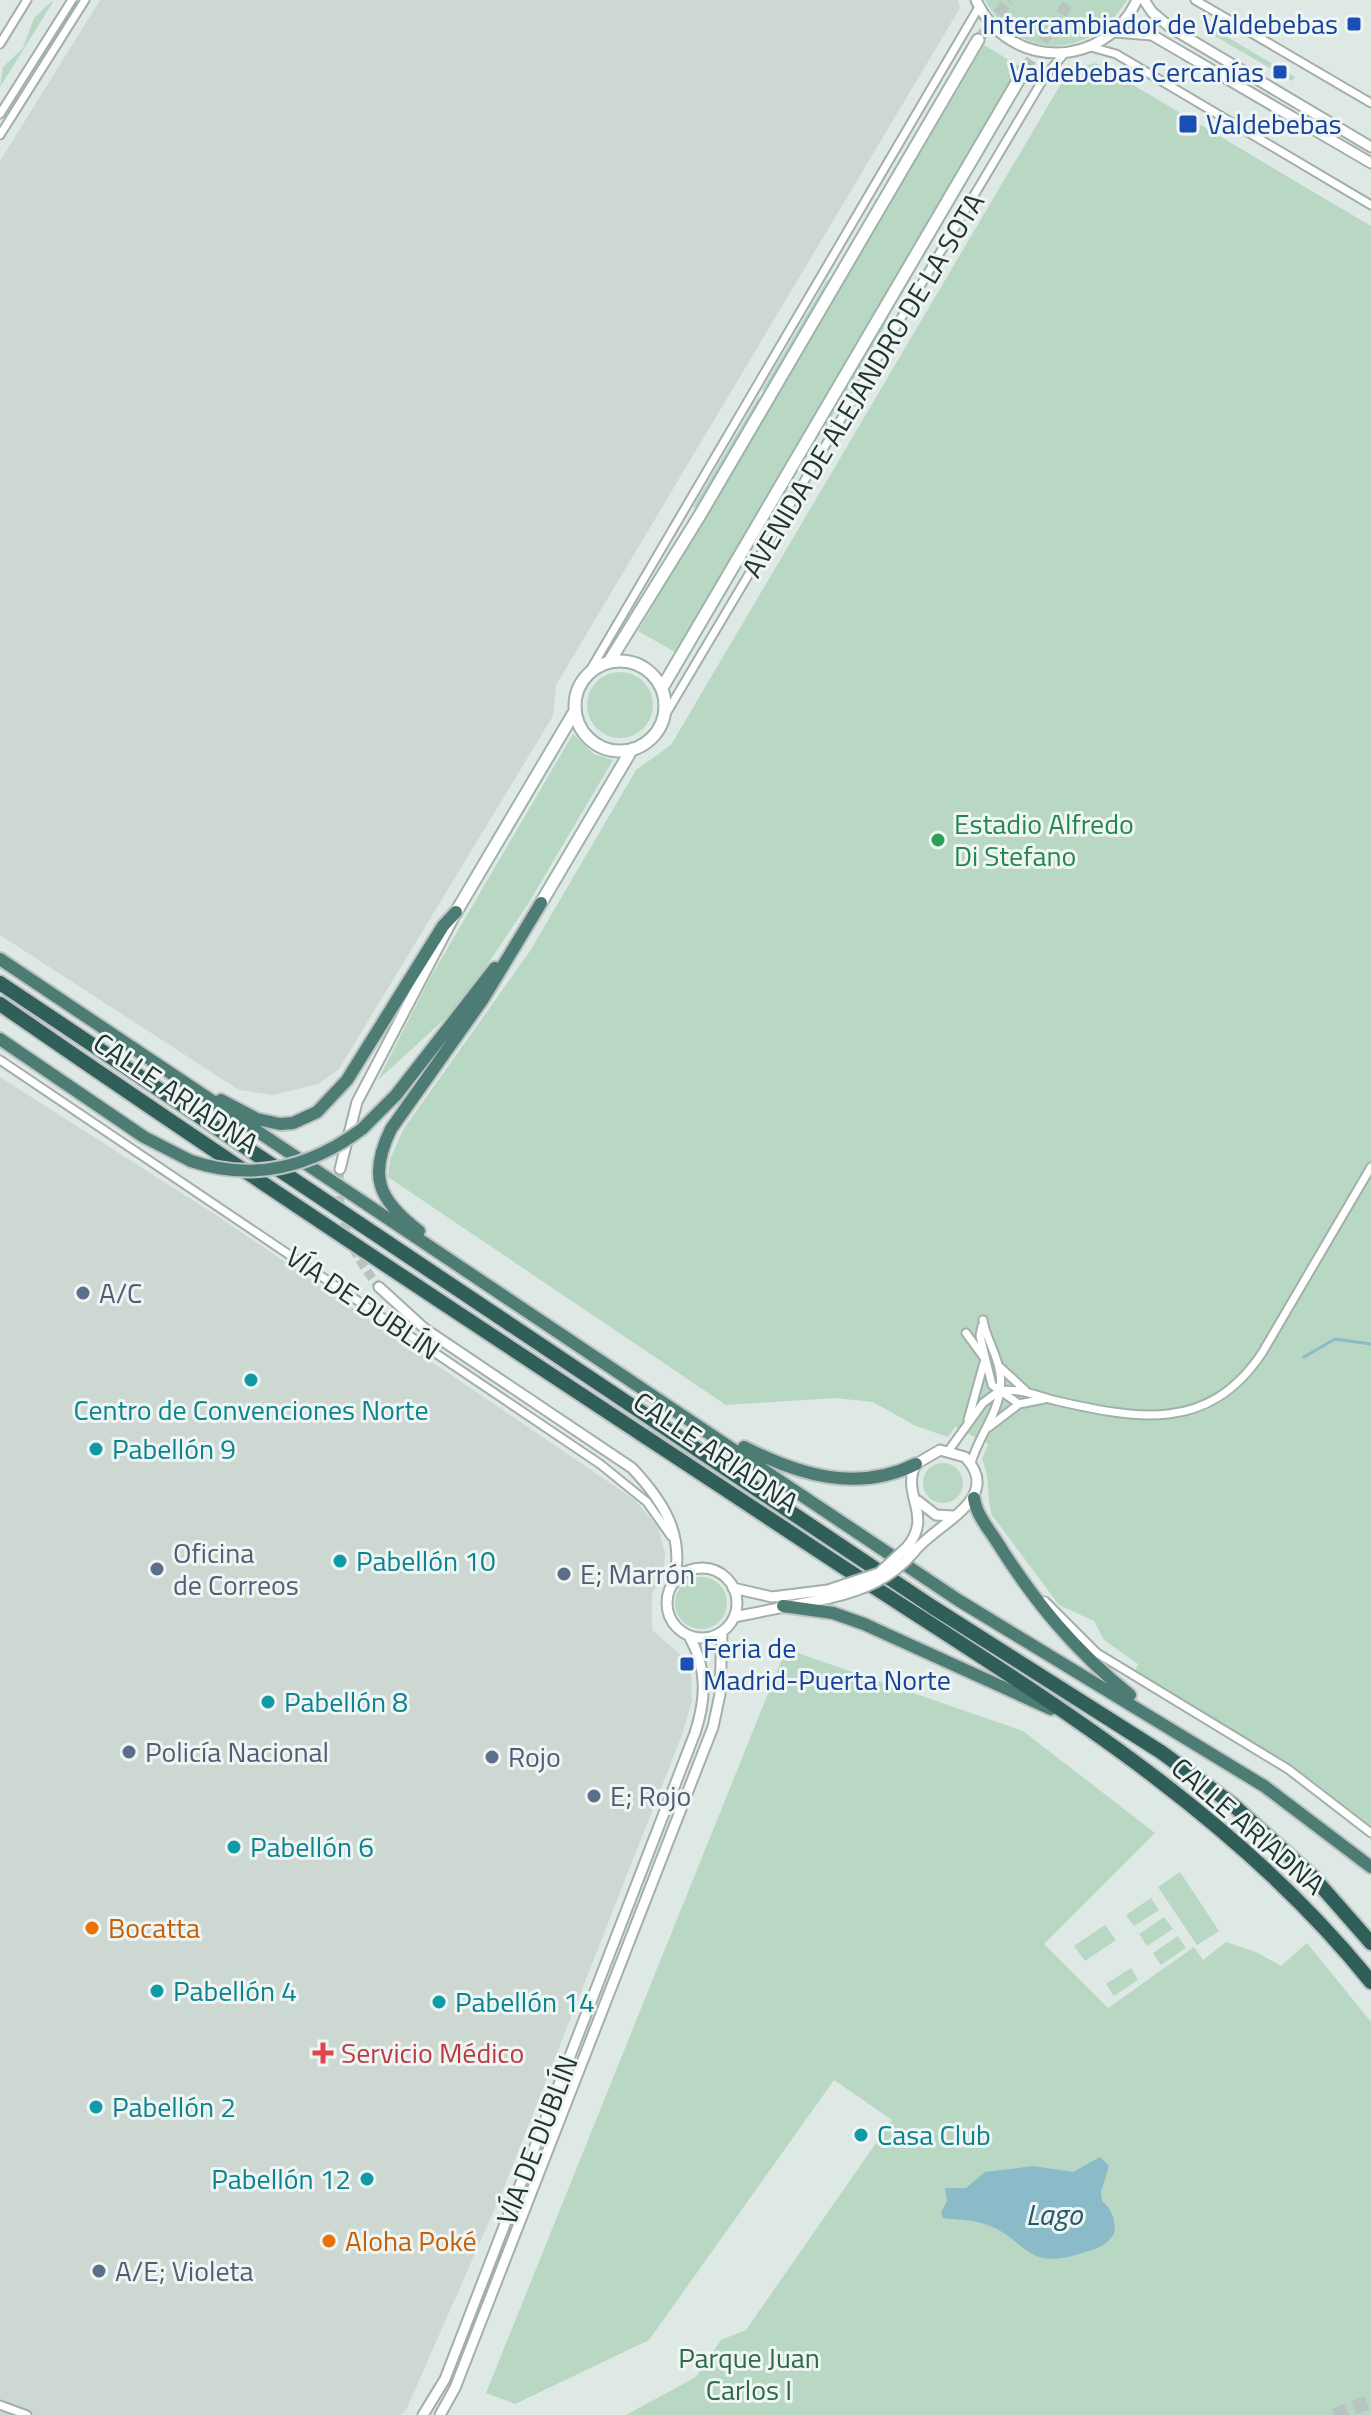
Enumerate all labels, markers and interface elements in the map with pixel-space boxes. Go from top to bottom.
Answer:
place label: Intercambiador de Valdebebas [982,2,1338,45]
marker: Intercambiador de Valdebebas [1345,15,1363,33]
place label: Valdebebas Cercanías [1009,50,1264,93]
marker: Valdebebas Cercanías [1271,63,1289,81]
place label: Valdebebas [1206,102,1342,145]
marker: Valdebebas [1177,113,1199,135]
street label: AVENIDA DE ALEJANDRO DE LA SOTA [730,184,995,585]
place label: Estadio Alfredo Di Stefano [954,802,1134,877]
marker: Estadio Alfredo Di Stefano [929,831,947,849]
street label: CALLE ARIADNA [85,1021,268,1164]
street label: VÍA DE DUBLÍN [277,1235,449,1370]
place label: A/C [99,1271,142,1314]
marker: A/C [74,1284,92,1302]
marker: Centro de Convenciones Norte [242,1371,260,1389]
street label: CALLE ARIADNA [625,1380,808,1523]
place label: Centro de Convenciones Norte [73,1388,429,1431]
place label: Pabellón 9 [112,1427,236,1470]
marker: Pabellón 9 [87,1440,105,1458]
place label: Oficina de Correos [173,1531,299,1606]
place label: Pabellón 10 [356,1539,496,1582]
marker: Pabellón 10 [331,1552,349,1570]
place label: E; Marrón [580,1552,695,1595]
marker: Oficina de Correos [148,1560,166,1578]
marker: E; Marrón [555,1565,573,1583]
place label: Feria de Madrid-Puerta Norte [703,1626,951,1701]
marker: Feria de Madrid-Puerta Norte [678,1655,696,1673]
place label: Pabellón 8 [284,1680,408,1723]
marker: Pabellón 8 [259,1693,277,1711]
place label: Policía Nacional [145,1730,329,1773]
place label: Rojo [508,1735,561,1778]
marker: Policía Nacional [120,1743,138,1761]
street label: CALLE ARIADNA [1162,1747,1335,1905]
marker: Rojo [483,1748,501,1766]
place label: E; Rojo [610,1774,691,1817]
marker: E; Rojo [585,1787,603,1805]
place label: Pabellón 6 [250,1825,374,1868]
marker: Pabellón 6 [225,1838,243,1856]
place label: Bocatta [108,1906,200,1949]
marker: Bocatta [83,1919,101,1937]
place label: Pabellón 4 [173,1969,297,2012]
place label: Pabellón 14 [455,1980,595,2023]
marker: Pabellón 4 [148,1982,166,2000]
marker: Pabellón 14 [430,1993,448,2011]
place label: Servicio Médico [341,2031,524,2074]
marker: Servicio Médico [312,2042,334,2064]
street label: VÍA DE DUBLÍN [485,2049,589,2231]
place label: Pabellón 2 [112,2085,236,2128]
marker: Pabellón 2 [87,2098,105,2116]
place label: Casa Club [877,2113,991,2156]
marker: Casa Club [852,2126,870,2144]
place label: Pabellón 12 [211,2157,351,2200]
marker: Pabellón 12 [358,2170,376,2188]
water label: Lago [1026,2191,1083,2237]
place label: Aloha Poké [345,2219,477,2262]
marker: Aloha Poké [320,2232,338,2250]
place label: A/E; Violeta [115,2249,253,2292]
marker: A/E; Violeta [90,2262,108,2280]
park label: Parque Juan Carlos I [678,2336,820,2411]

